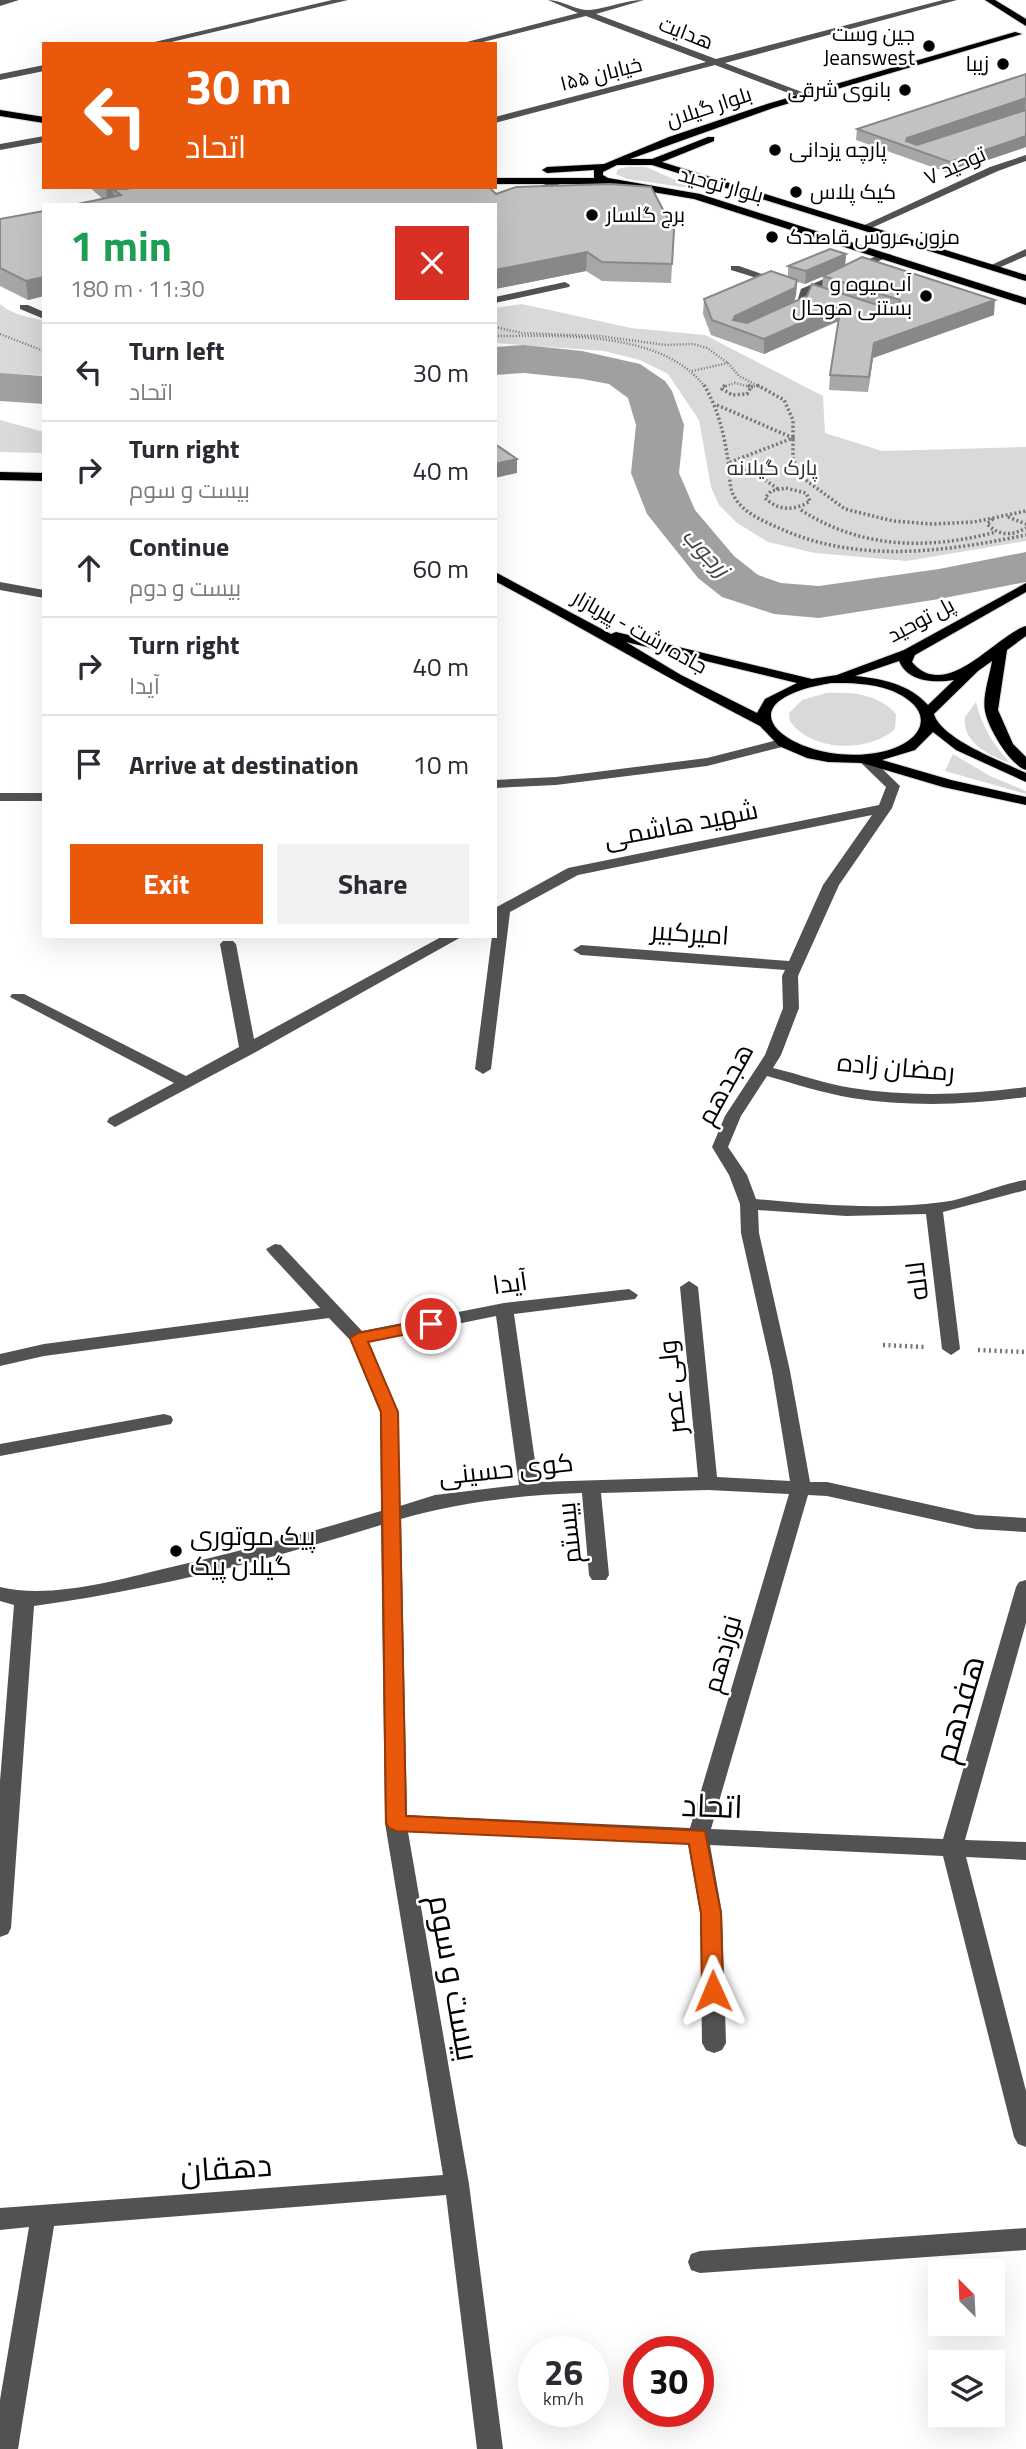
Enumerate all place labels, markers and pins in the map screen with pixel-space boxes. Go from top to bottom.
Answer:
place label: جین وست Jeanswest [823,17,916,73]
marker: جین وست Jeanswest [921,38,937,54]
place label: زیبا [966,47,989,79]
marker: زیبا [995,56,1011,72]
place label: بانوی شرقی [788,73,891,105]
marker: بانوی شرقی [897,82,913,98]
place label: پارچه یزدانی [789,133,887,165]
marker: پارچه یزدانی [767,142,783,158]
place label: کیک پلاس [810,175,896,207]
marker: کیک پلاس [788,184,804,200]
place label: برج گلسار [605,198,685,230]
marker: برج گلسار [584,207,600,223]
place label: مزون عروس قاصدک [786,220,960,252]
marker: مزون عروس قاصدک [764,229,780,245]
place label: آب‌میوه و بستنی هوحال [792,267,912,323]
marker: آب‌میوه و بستنی هوحال [918,288,934,304]
pin [401,1294,461,1354]
place label: پیک موتوری گیلان پیک [190,1516,315,1585]
marker: پیک موتوری گیلان پیک [168,1543,184,1559]

